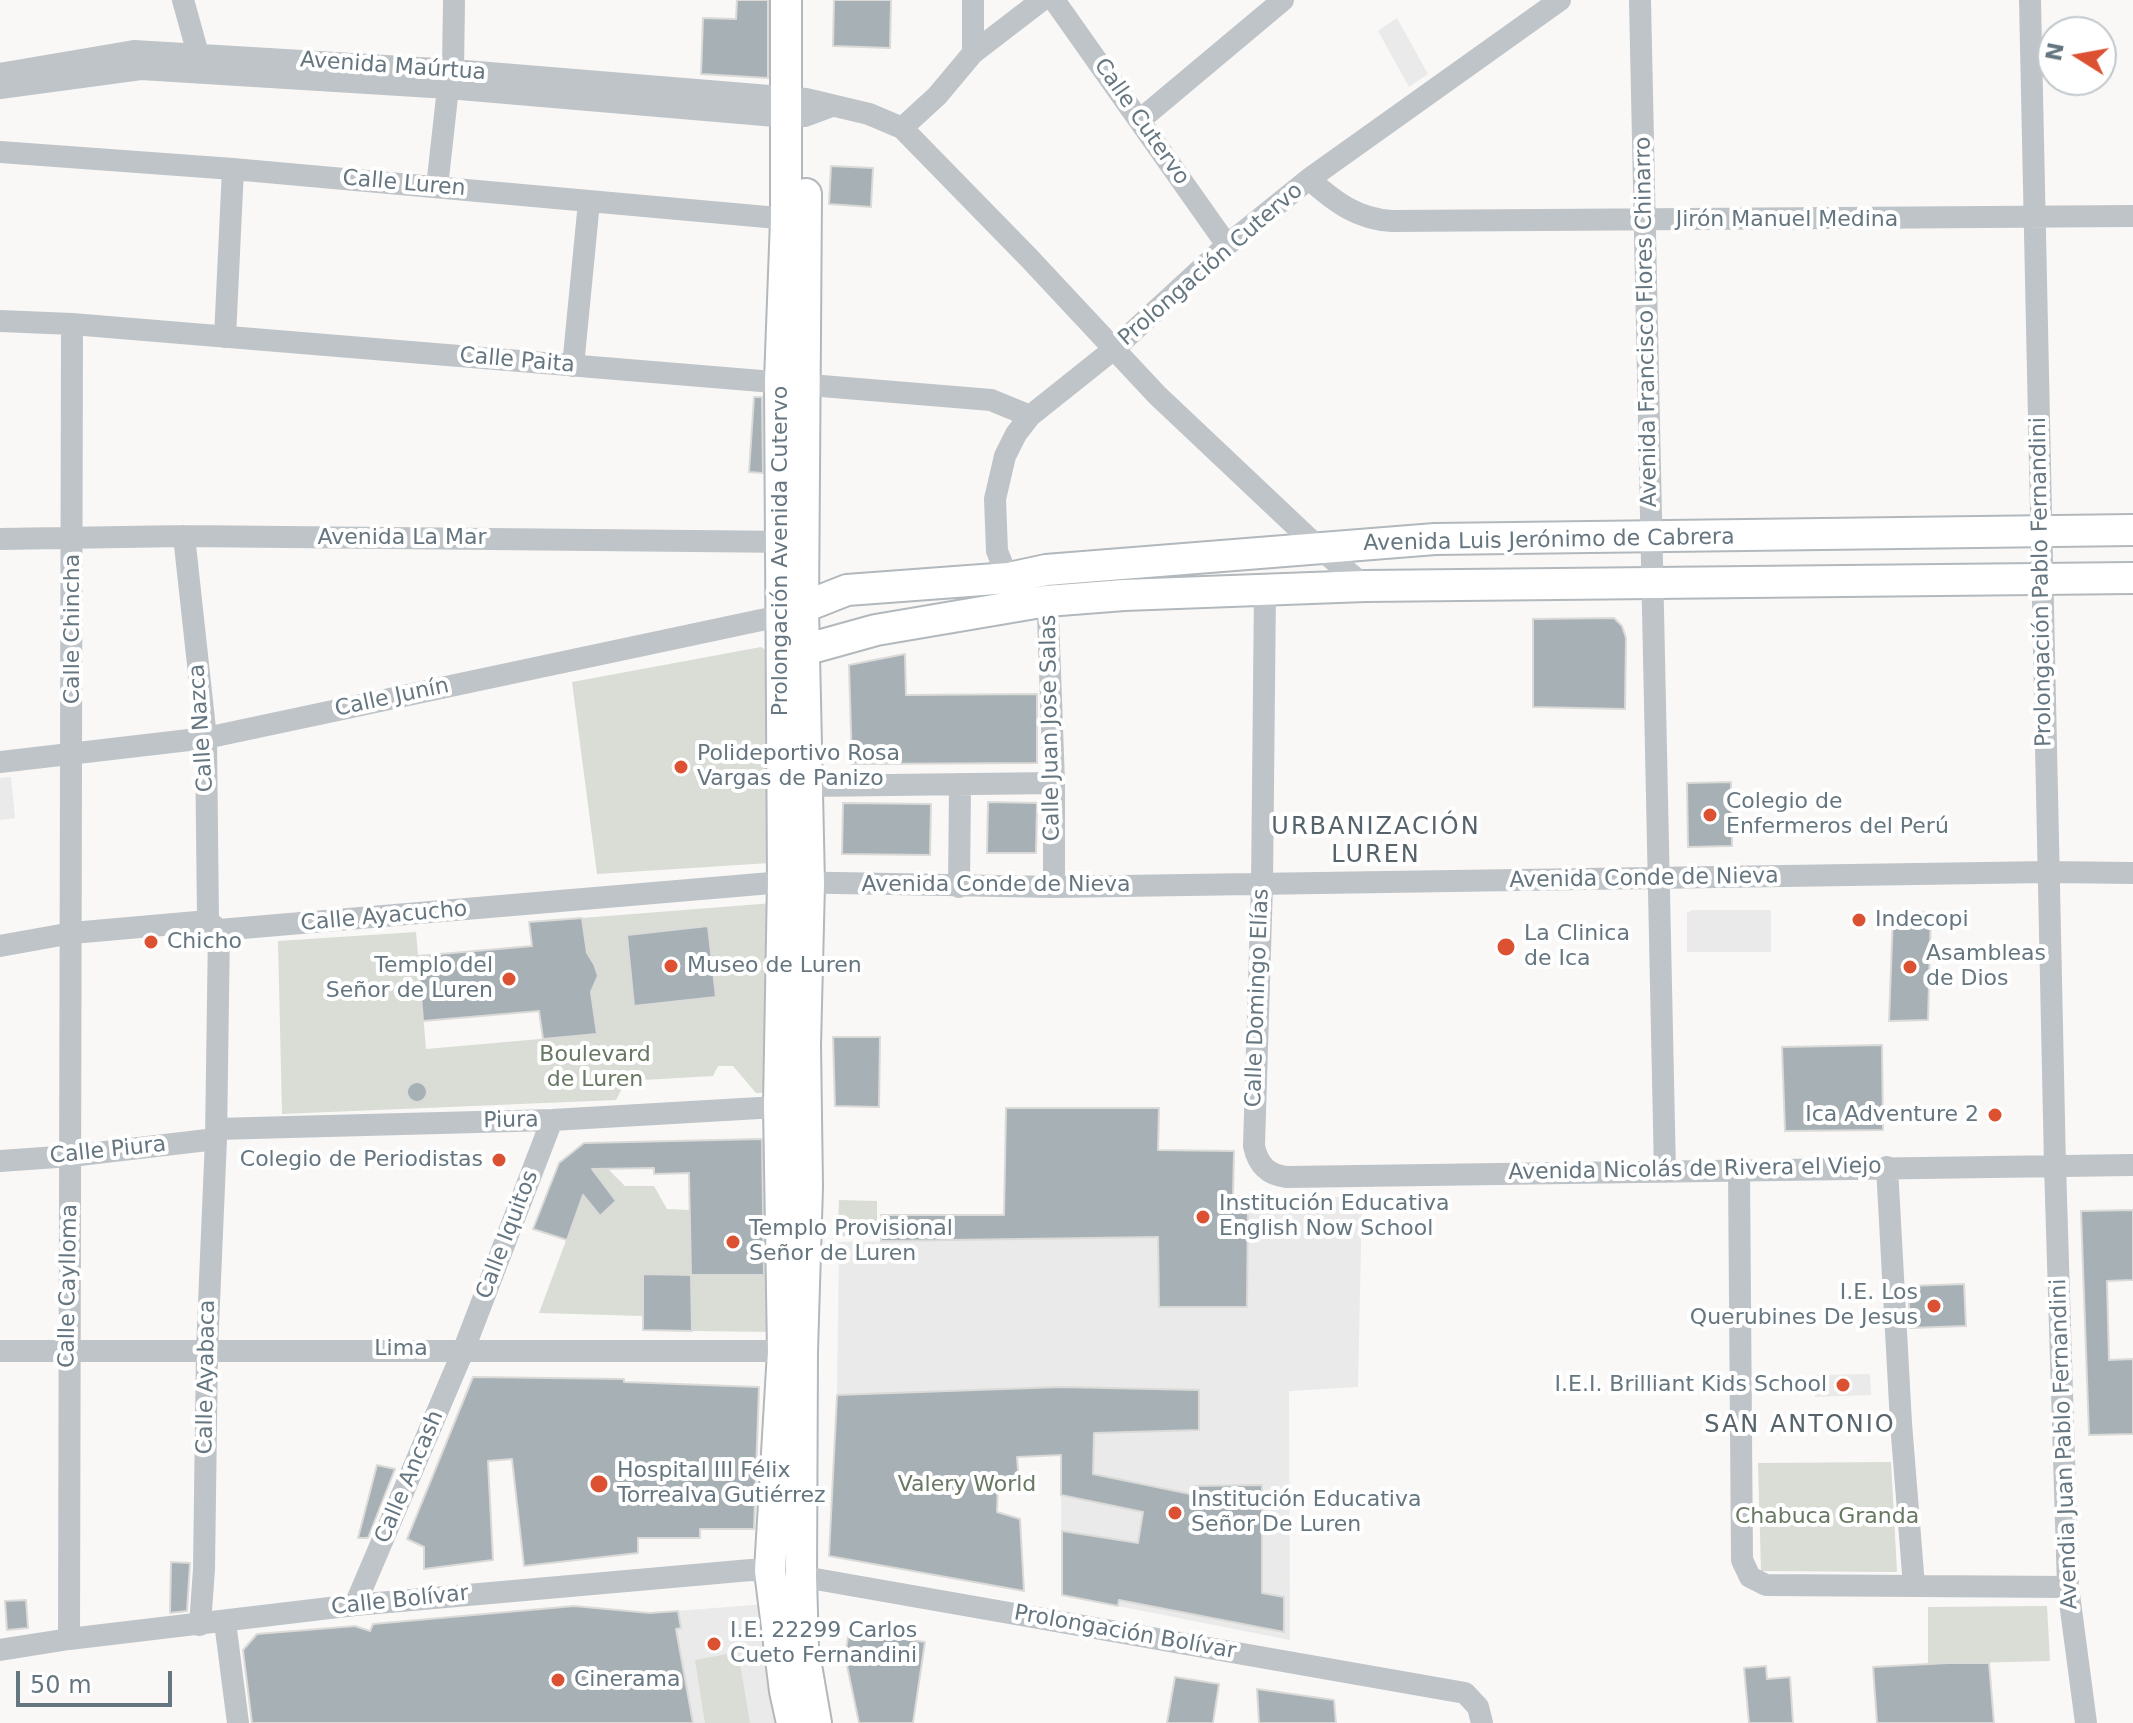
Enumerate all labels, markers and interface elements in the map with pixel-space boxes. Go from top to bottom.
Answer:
north arrow [2037,16,2117,96]
text: N [2041,40,2069,63]
street label: Avenida Maúrtua [299,47,487,87]
street label: Calle Cutervo [1088,54,1194,190]
street label: Avenida Francisco Flores Chinarro [1631,136,1663,508]
street label: Calle Luren [341,165,467,203]
street label: Prolongación Cutervo [1113,178,1309,352]
street label: Jirón Manuel Medina [1676,207,1898,233]
street label: Calle Paita [458,343,576,379]
street label: Prolongación Avenida Cutervo [768,386,794,716]
street label: Prolongación Pablo Fernandini [2026,417,2058,747]
street label: Avenida La Mar [317,525,487,551]
street label: Avenida Luis Jerónimo de Cabrera [1363,525,1735,557]
street label: Calle Chincha [60,554,86,704]
street label: Calle Juan Jose Salas [1036,614,1066,842]
street label: Calle Nazca [184,663,220,793]
street label: Calle Junín [333,673,451,723]
place label: Polideportivo Rosa Vargas de Panizo [697,741,900,792]
marker: Polideportivo Rosa Vargas de Panizo [672,758,690,776]
place label: Colegio de Enfermeros del Perú [1726,789,1949,840]
marker: Colegio de Enfermeros del Perú [1701,806,1719,824]
district label: URBANIZACIÓN LUREN [1271,814,1481,870]
street label: Avenida Conde de Nieva [1509,863,1779,895]
street label: Avenida Conde de Nieva [861,872,1131,898]
street label: Calle Domingo Elías [1241,888,1275,1108]
street label: Calle Ayacucho [300,897,468,937]
place label: Indecopi [1875,907,1969,933]
marker: Indecopi [1850,911,1868,929]
place label: La Clinica de Ica [1524,921,1630,972]
place label: Chicho [167,929,242,955]
marker: Chicho [142,933,160,951]
marker: La Clinica de Ica [1495,936,1517,958]
place label: Asambleas de Dios [1926,941,2046,992]
place label: Templo del Señor de Luren [326,953,493,1004]
place label: Museo de Luren [687,953,862,979]
marker: Museo de Luren [662,957,680,975]
marker: Asambleas de Dios [1901,958,1919,976]
marker: Templo del Señor de Luren [500,970,518,988]
park label: Boulevard de Luren [539,1042,651,1094]
place label: Ica Adventure 2 [1805,1102,1979,1128]
marker: Ica Adventure 2 [1986,1106,2004,1124]
street label: Piura [483,1107,539,1135]
street label: Calle Piura [48,1132,168,1170]
place label: Colegio de Periodistas [240,1147,483,1173]
marker: Colegio de Periodistas [490,1151,508,1169]
street label: Avenida Nicolás de Rivera el Viejo [1508,1154,1882,1186]
street label: Calle Iquitos [471,1167,545,1303]
place label: Institución Educativa English Now School [1219,1191,1449,1242]
street label: Calle Caylloma [54,1204,84,1368]
marker: Institución Educativa English Now School [1194,1208,1212,1226]
place label: Templo Provisional Señor de Luren [749,1216,953,1268]
marker: Templo Provisional Señor de Luren [724,1233,742,1251]
street label: Avendia Juan Pablo Fernandini [2046,1278,2084,1610]
place label: I.E. Los Querubines De Jesus [1690,1280,1918,1332]
marker: I.E. Los Querubines De Jesus [1925,1297,1943,1315]
street label: Calle Ayabaca [192,1299,222,1455]
street label: Lima [374,1336,428,1362]
place label: I.E.I. Brilliant Kids School [1555,1372,1827,1398]
marker: I.E.I. Brilliant Kids School [1834,1376,1852,1394]
street label: Calle Ancash [370,1407,450,1547]
district label: SAN ANTONIO [1704,1412,1896,1440]
place label: Hospital III Félix Torrealva Gutiérrez [617,1458,826,1510]
park label: Valery World [898,1472,1036,1498]
marker: Hospital III Félix Torrealva Gutiérrez [588,1473,610,1495]
place label: Institución Educativa Señor De Luren [1191,1487,1421,1538]
marker: Institución Educativa Señor De Luren [1166,1504,1184,1522]
park label: Chabuca Granda [1735,1504,1919,1530]
street label: Calle Bolívar [330,1581,470,1621]
street label: Prolongación Bolívar [1012,1600,1238,1666]
place label: I.E. 22299 Carlos Cueto Fernandini [730,1618,917,1670]
marker: I.E. 22299 Carlos Cueto Fernandini [705,1635,723,1653]
scale bar [20,1655,176,1705]
place label: Cinerama [574,1667,680,1693]
text: 50 m [30,1671,92,1699]
marker: Cinerama [549,1671,567,1689]

